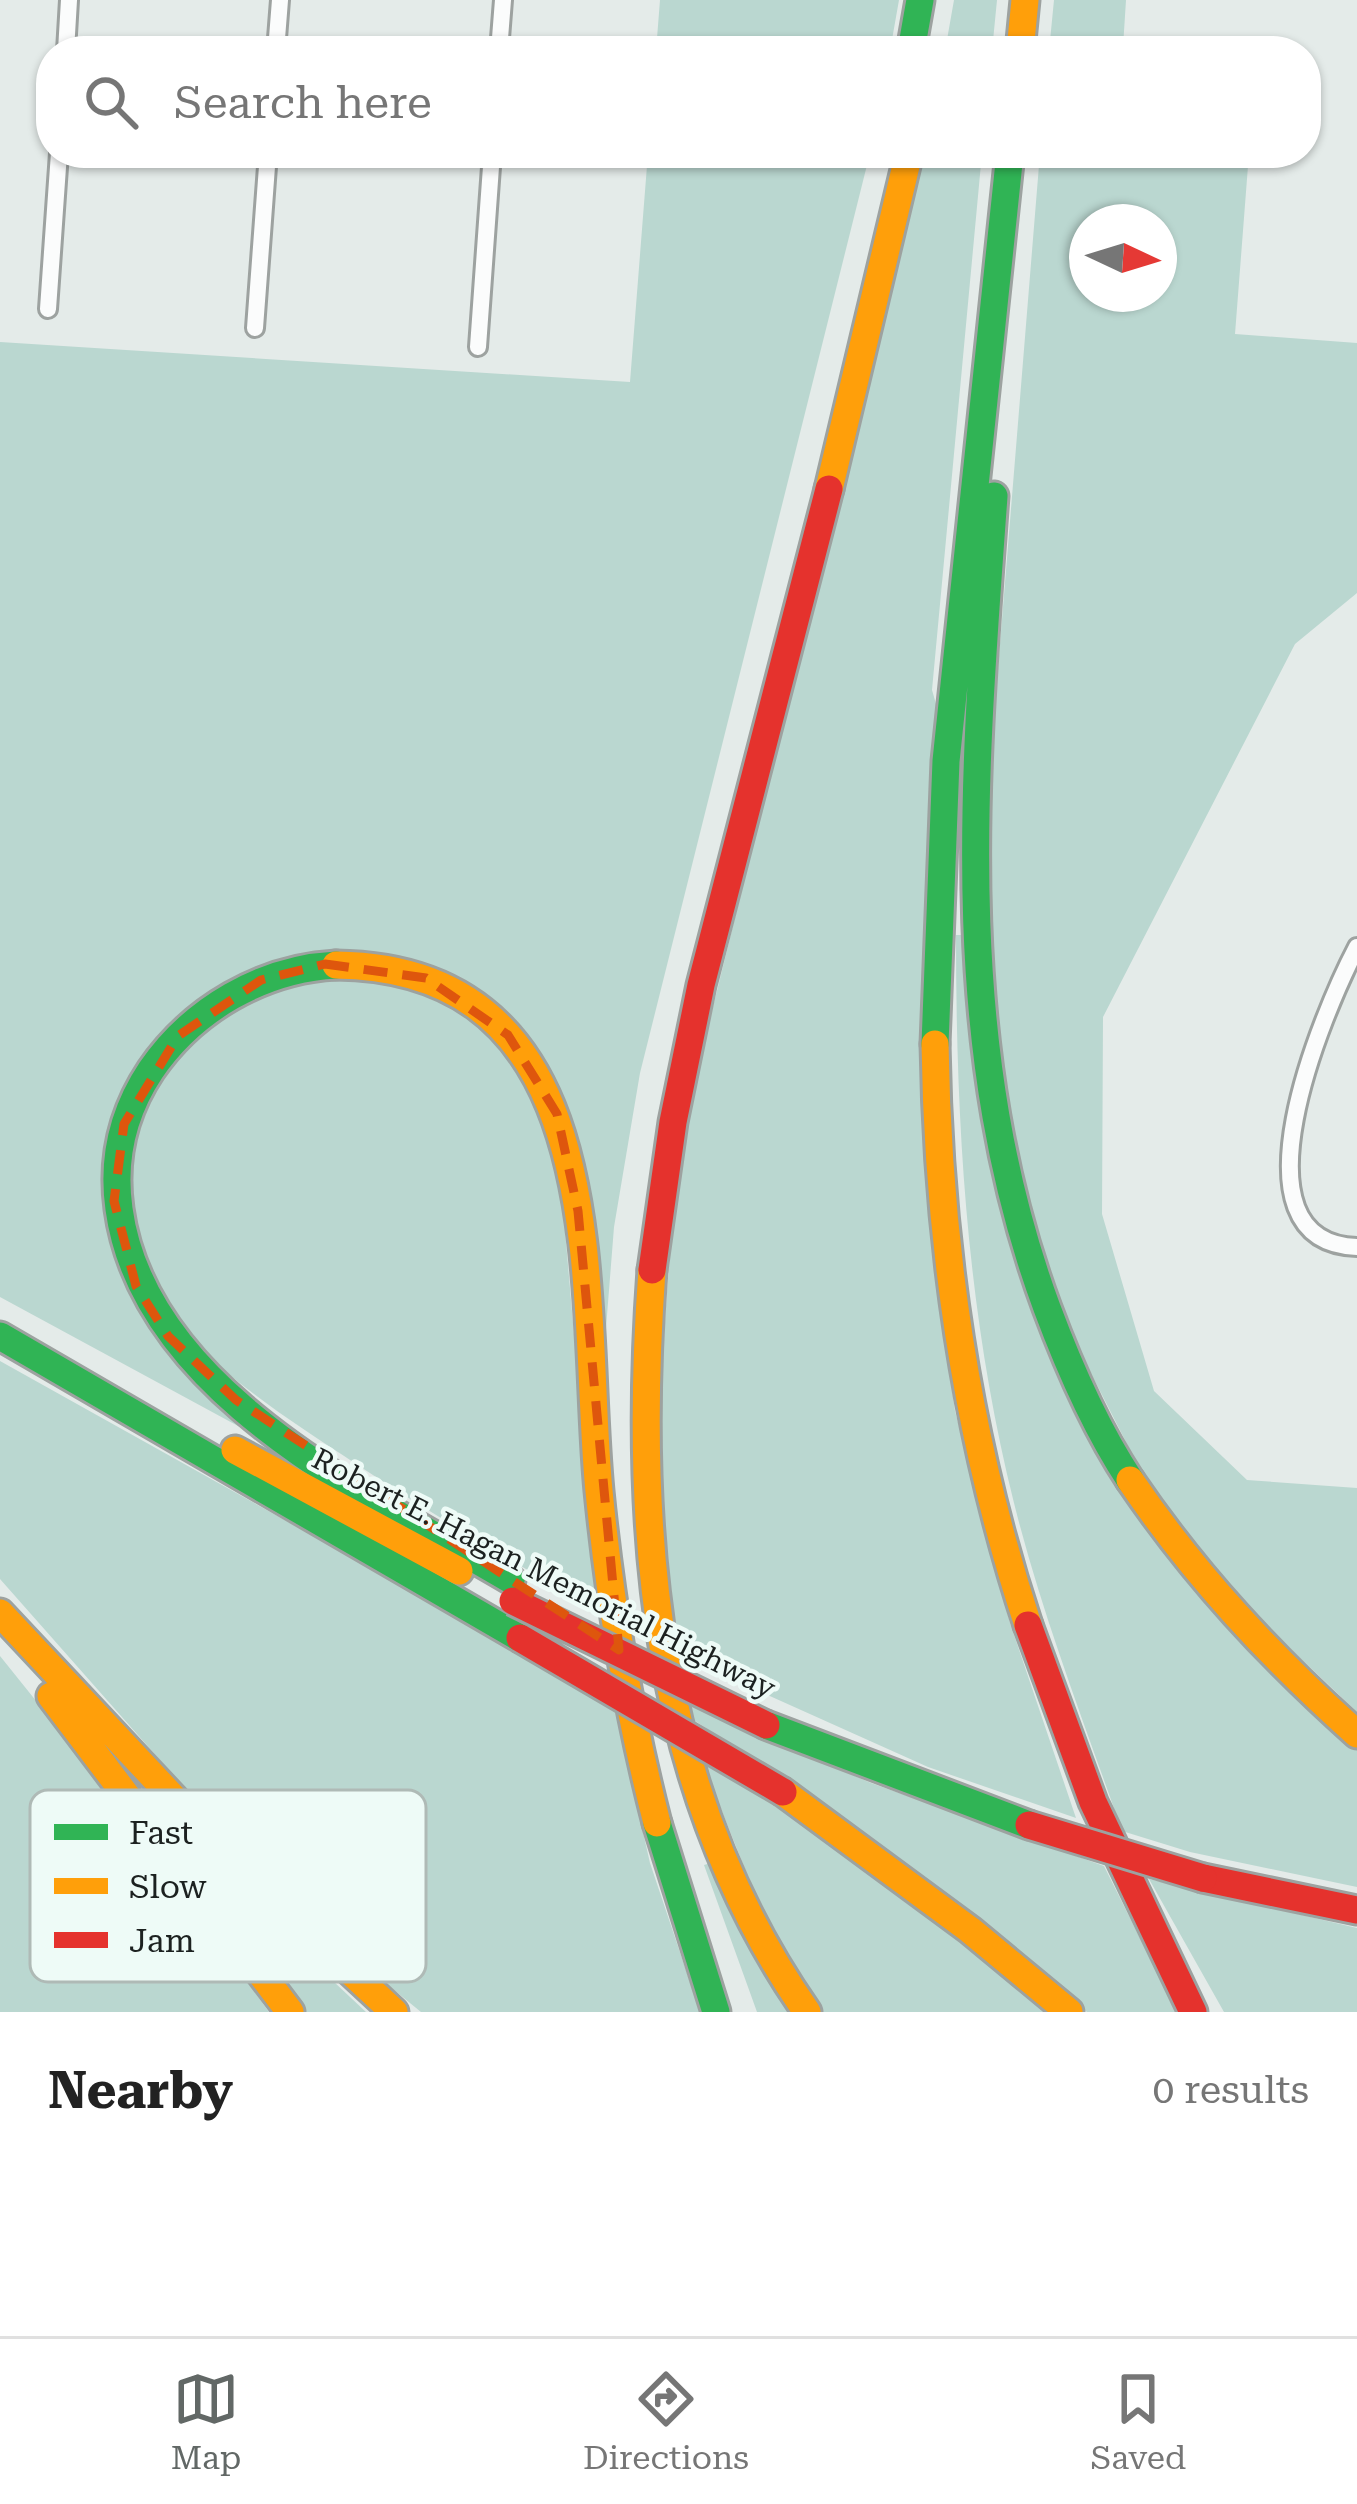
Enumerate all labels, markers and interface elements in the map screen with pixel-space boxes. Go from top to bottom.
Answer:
search box [36,36,1321,168]
icon: search [78,69,144,135]
text: Search here [174,76,432,129]
north arrow [1069,204,1177,312]
street label: Robert E. Hagan Memorial Highway [306,1440,782,1706]
legend [30,1790,426,1982]
text: Fast [129,1813,193,1852]
text: Slow [129,1867,207,1906]
text: Jam [129,1921,195,1960]
text: Nearby [48,2061,233,2120]
text: 0 results [1152,2067,1309,2113]
tab: Map [171,2366,241,2477]
tab: Directions [583,2366,749,2477]
tab: Saved [1091,2366,1186,2477]

